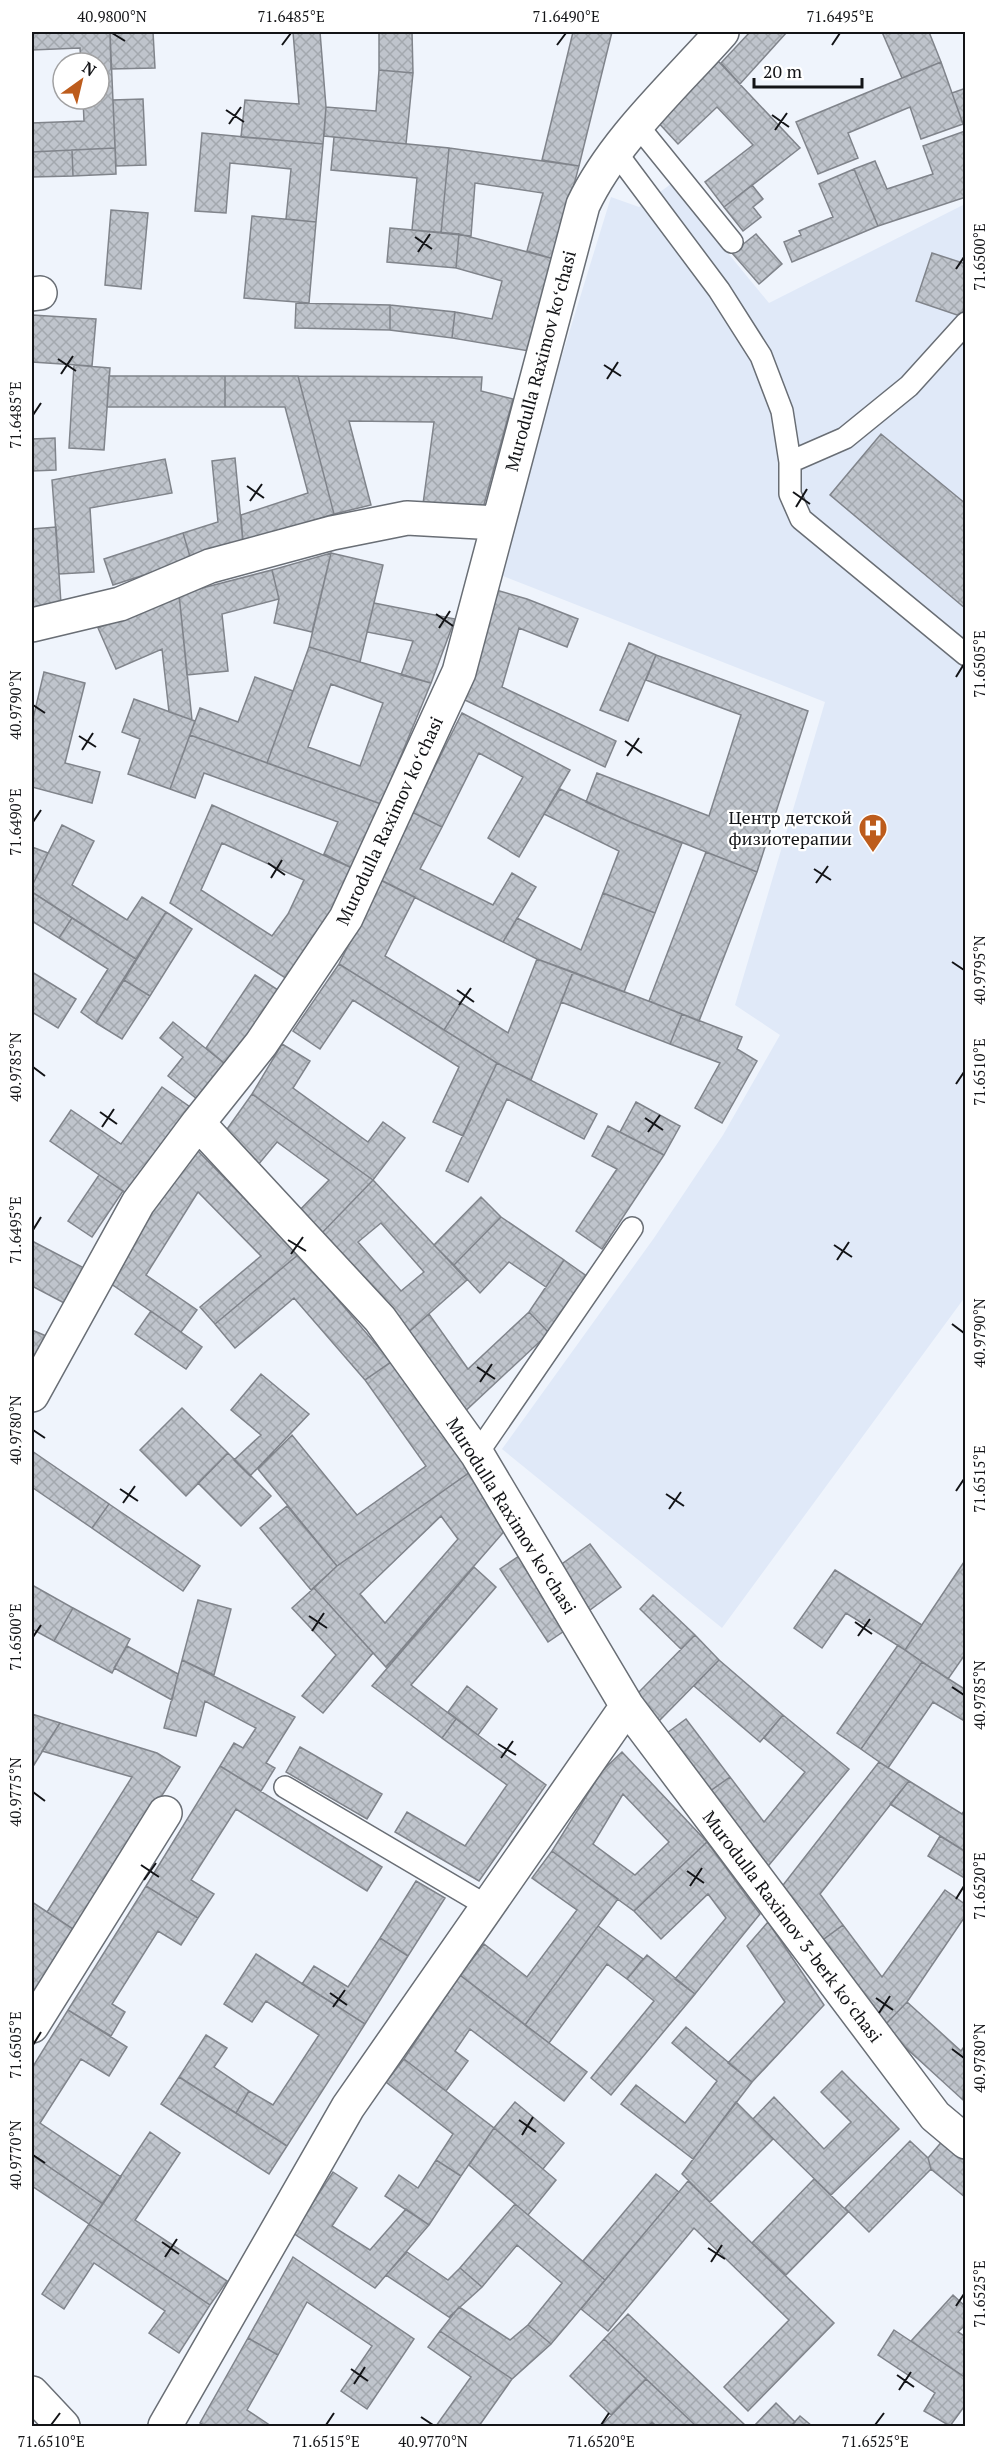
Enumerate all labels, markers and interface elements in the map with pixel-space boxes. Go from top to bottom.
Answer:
text: 40.9800°N [77,6,147,26]
text: 71.6485°E [257,6,325,26]
text: 71.6490°E [532,6,600,26]
text: 71.6495°E [806,6,874,26]
north arrow [51,51,111,111]
scale bar [754,51,862,89]
text: N [78,56,101,81]
text: 20 m [763,59,803,83]
text: 71.6500°E [969,223,989,291]
street label: Murodulla Raximov koʻchasi [499,248,581,474]
text: 71.6485°E [5,381,25,449]
text: 71.6505°E [969,630,989,698]
text: 40.9790°N [5,670,25,740]
street label: Murodulla Raximov koʻchasi [330,712,448,929]
text: 71.6490°E [5,788,25,856]
place label: Центр детской физиотерапии [728,805,852,850]
hospital icon: Центр детской физиотерапии [857,812,889,854]
text: 40.9795°N [969,935,989,1005]
text: 40.9785°N [5,1032,25,1102]
text: 71.6510°E [969,1038,989,1106]
text: 71.6495°E [5,1196,25,1264]
text: 40.9790°N [969,1298,989,1368]
text: 40.9780°N [5,1395,25,1465]
street label: Murodulla Raximov koʻchasi [441,1413,582,1618]
text: 71.6515°E [969,1445,989,1513]
text: 71.6500°E [5,1603,25,1671]
text: 40.9785°N [969,1660,989,1730]
text: 40.9775°N [5,1757,25,1827]
street label: Murodulla Raximov 3-berk koʻchasi [698,1806,888,2047]
text: 71.6520°E [969,1852,989,1920]
text: 71.6505°E [5,2011,25,2079]
text: 40.9780°N [969,2023,989,2093]
text: 40.9770°N [5,2120,25,2190]
text: 71.6525°E [969,2260,989,2328]
text: 71.6510°E [17,2431,85,2451]
text: 71.6515°E [292,2431,360,2451]
text: 40.9770°N [398,2431,468,2451]
text: 71.6520°E [567,2431,635,2451]
text: 71.6525°E [841,2431,909,2451]

